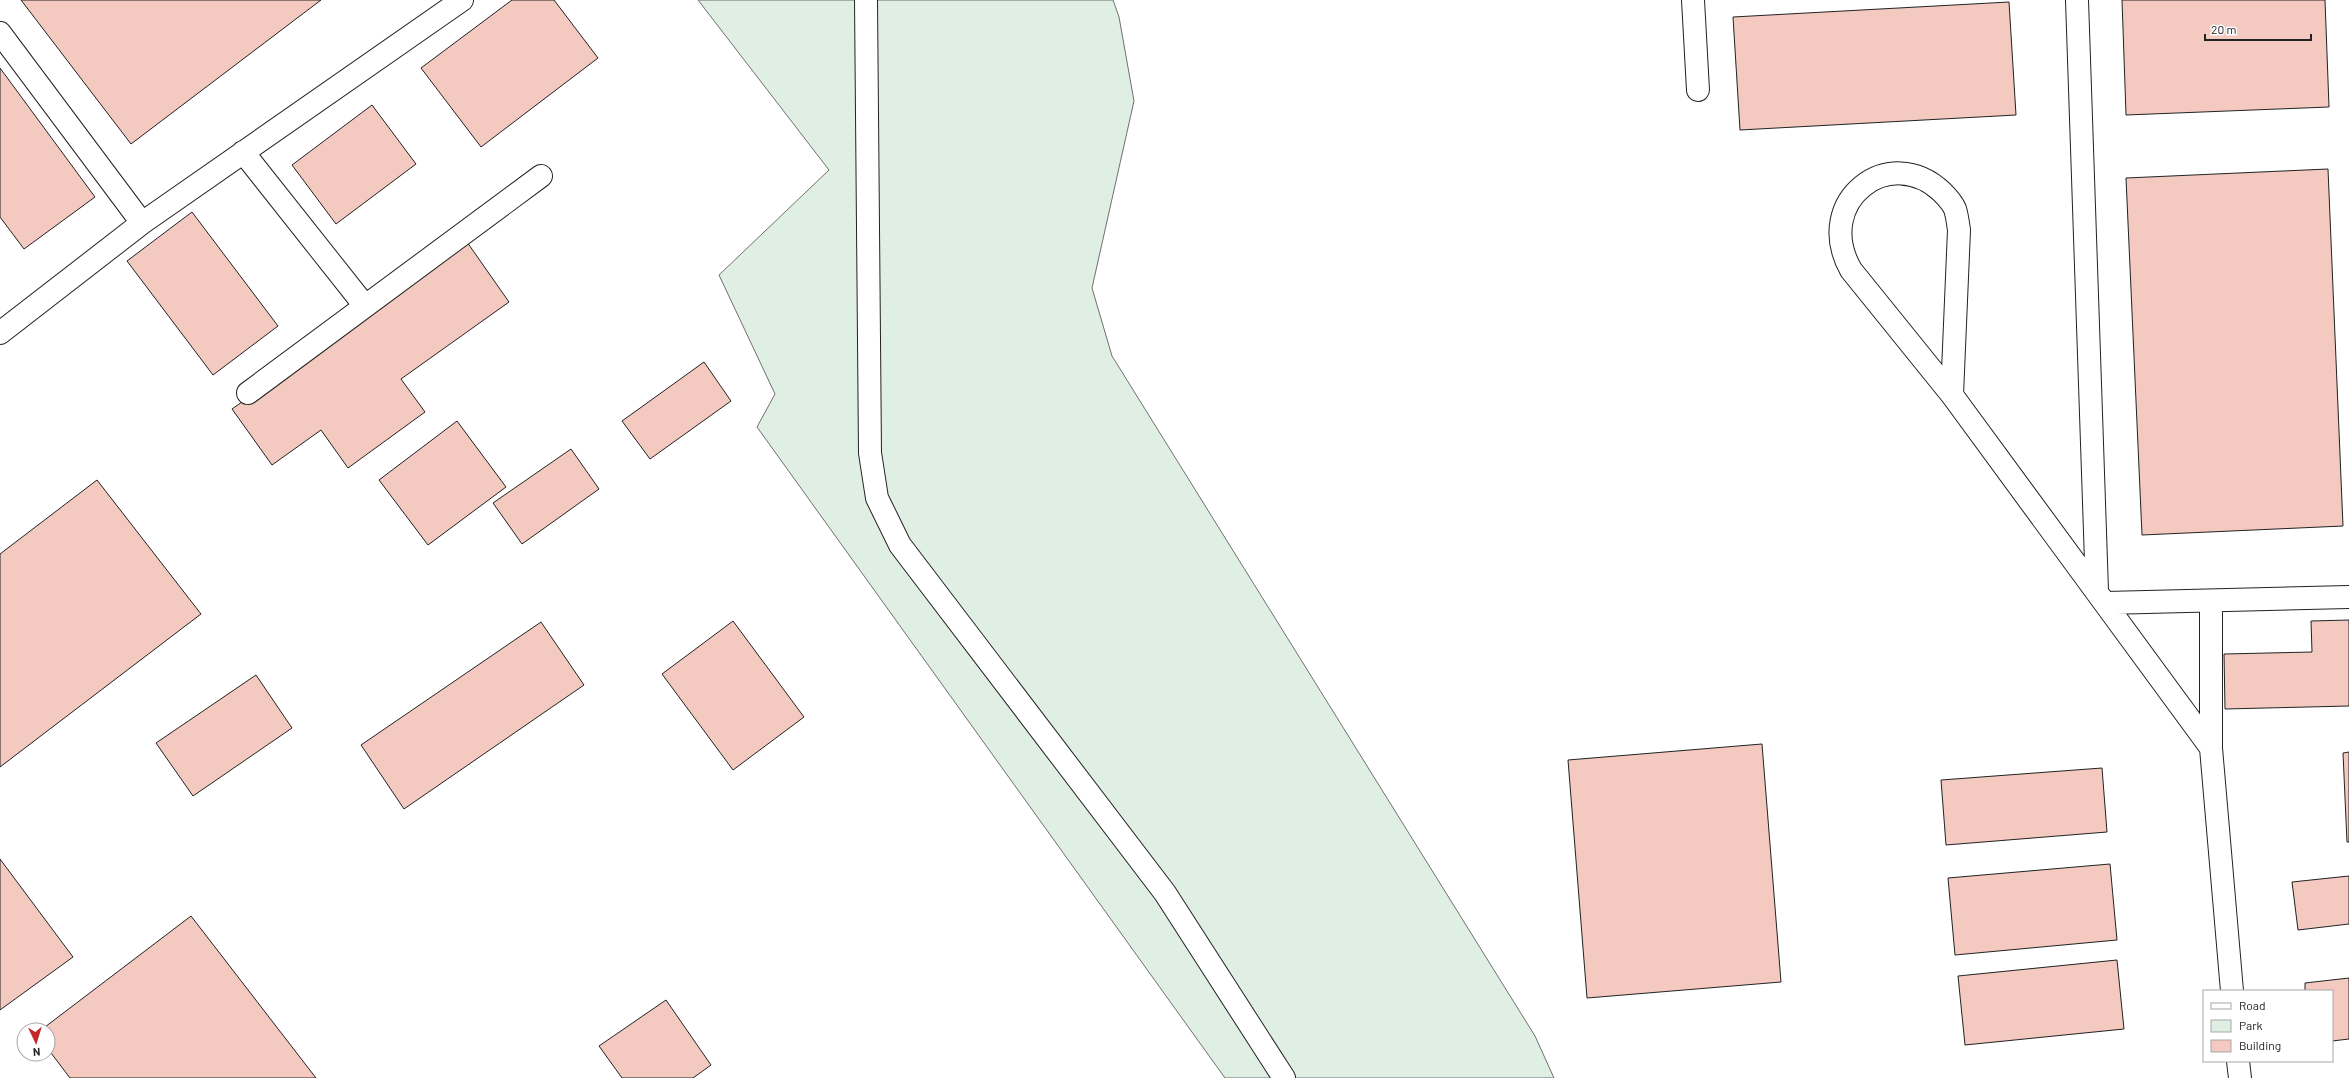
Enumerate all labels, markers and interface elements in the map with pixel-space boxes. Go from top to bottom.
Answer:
scale bar [2205,16,2311,42]
text: 20 m [2211,22,2237,36]
legend [2203,990,2333,1062]
text: Road [2239,998,2266,1012]
text: Park [2239,1018,2263,1032]
north arrow [16,1022,56,1062]
text: Building [2239,1038,2281,1052]
text: N [33,1046,41,1059]

